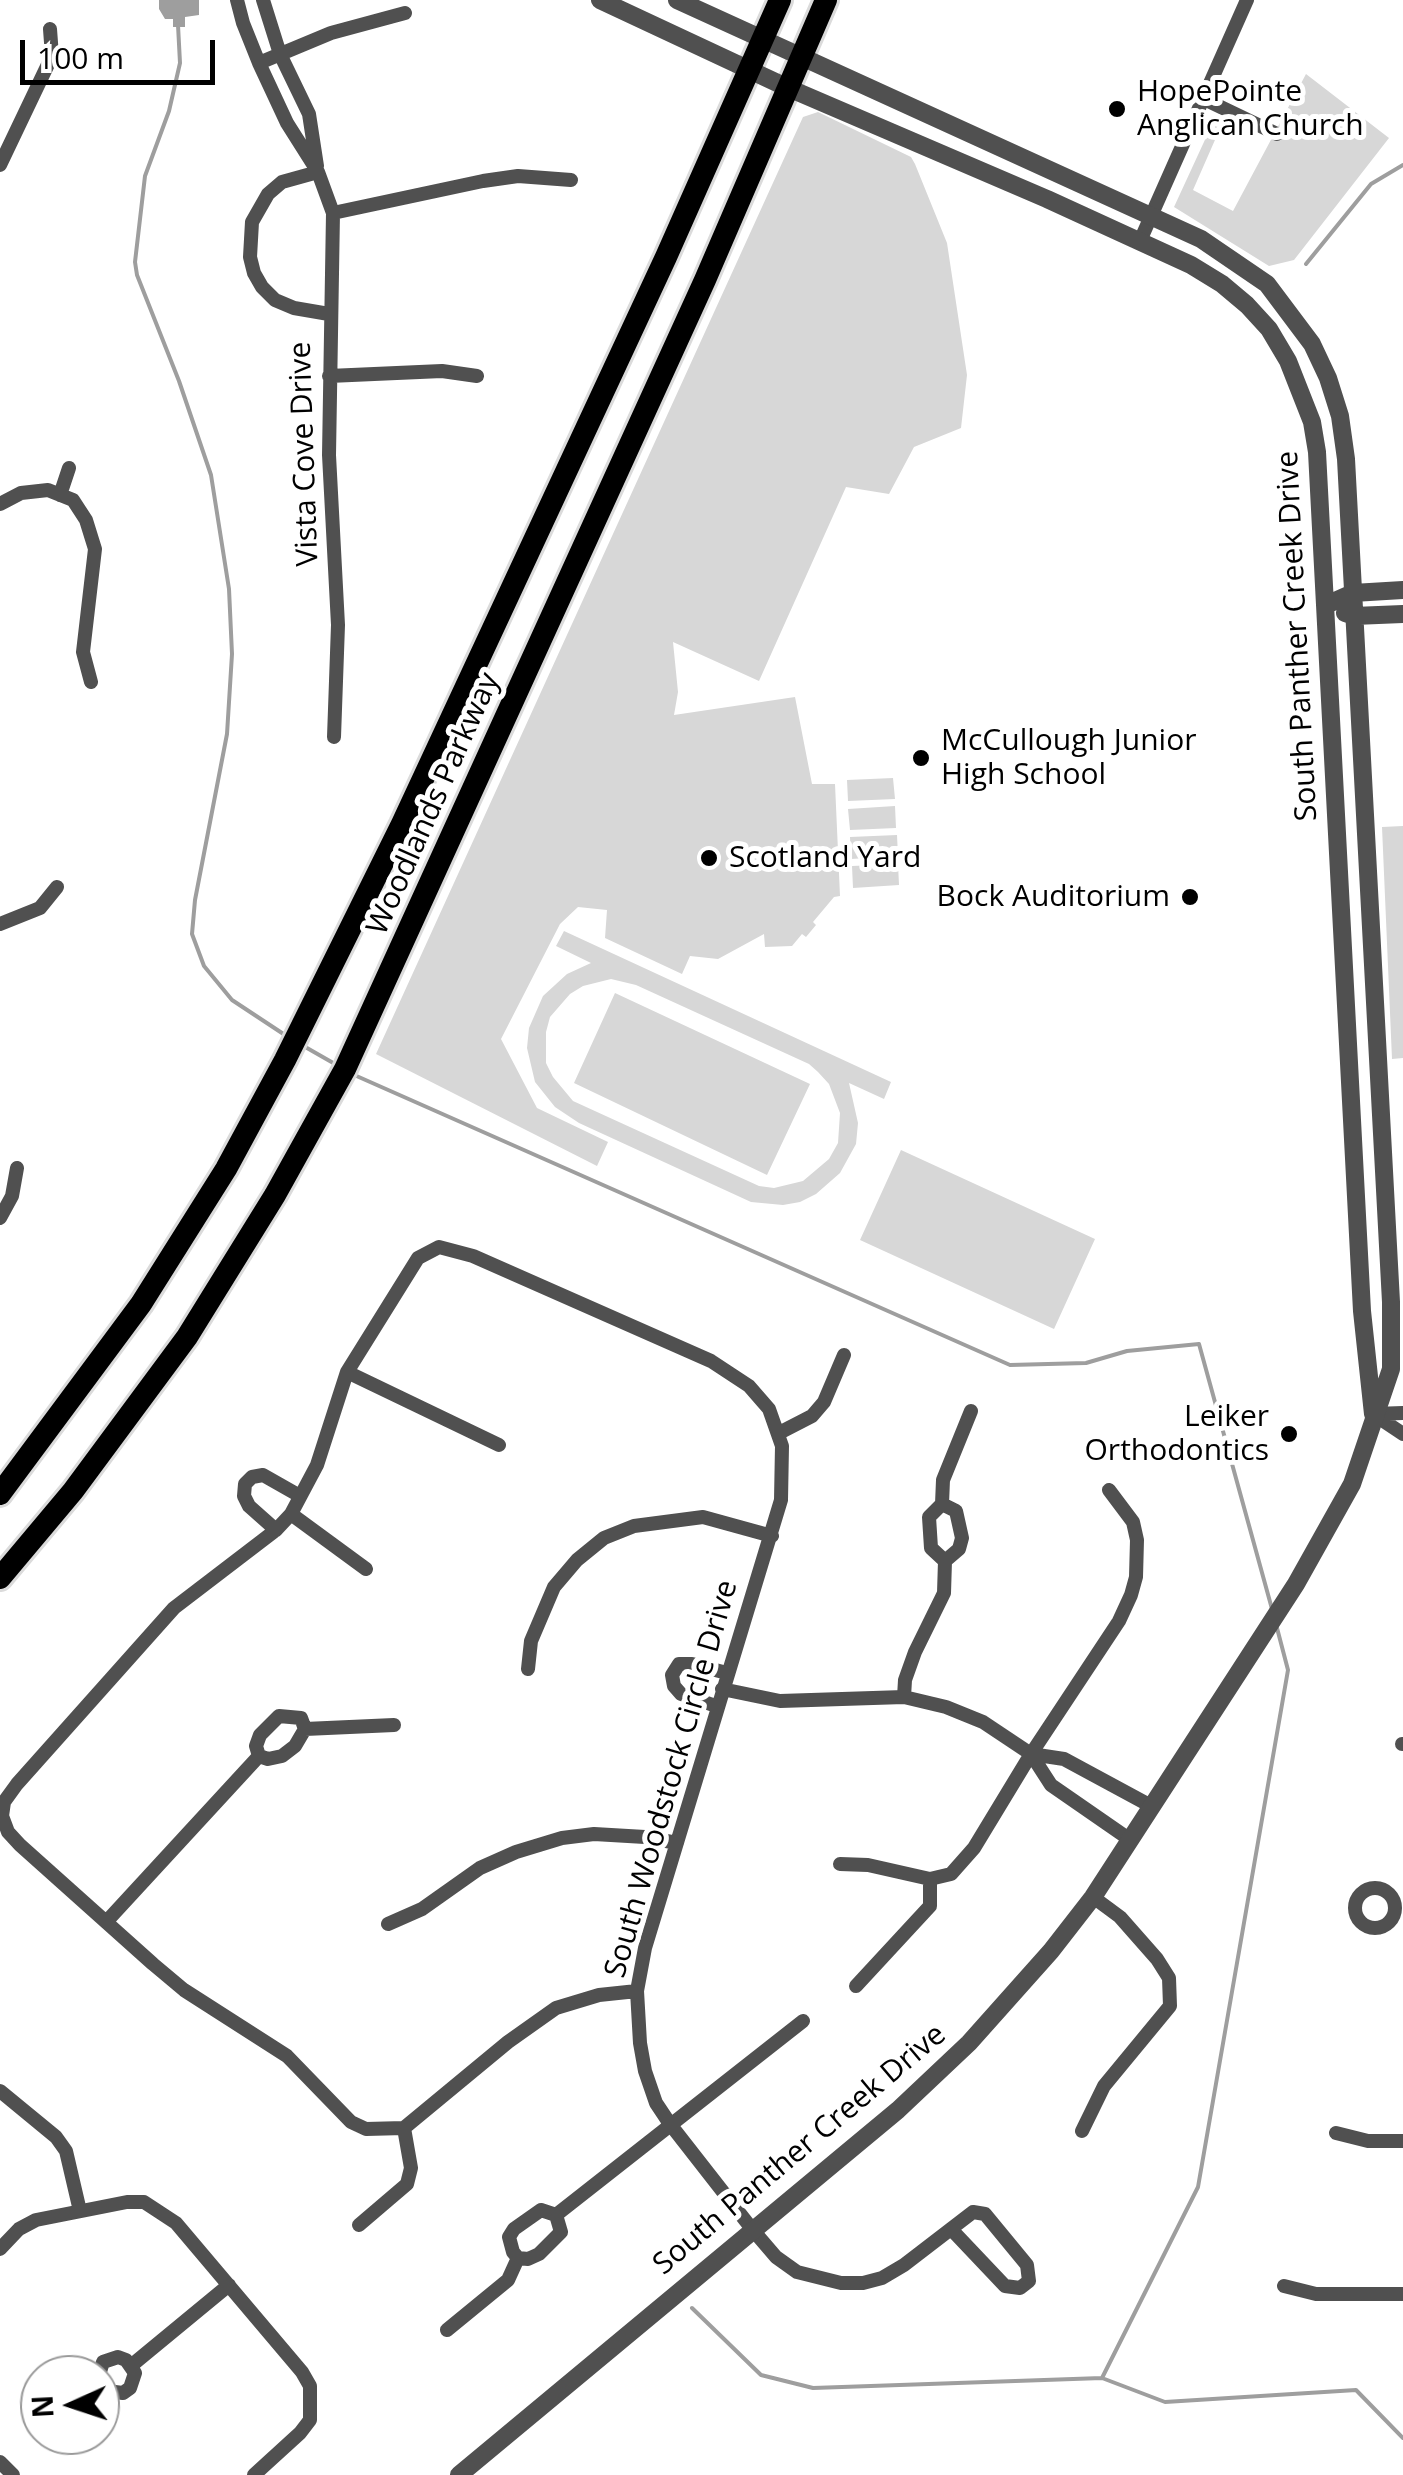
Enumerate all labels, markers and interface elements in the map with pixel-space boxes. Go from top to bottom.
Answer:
scale bar [25,20,220,82]
text: 100 m [37,37,124,78]
place label: HopePointe Anglican Church [1137,74,1364,144]
marker: HopePointe Anglican Church [1106,98,1128,120]
street label: Vista Cove Drive [283,341,327,567]
street label: South Panther Creek Drive [1270,450,1326,822]
street label: Woodlands Parkway [360,667,508,941]
place label: McCullough Junior High School [941,723,1196,794]
marker: McCullough Junior High School [910,747,932,769]
place label: Scotland Yard [729,840,921,876]
marker: Scotland Yard [698,847,720,869]
place label: Bock Auditorium [937,879,1170,915]
marker: Bock Auditorium [1179,886,1201,908]
place label: Leiker Orthodontics [1085,1399,1269,1470]
marker: Leiker Orthodontics [1278,1423,1300,1445]
street label: South Woodstock Circle Drive [598,1576,746,1982]
street label: South Panther Creek Drive [646,2017,954,2283]
north arrow [20,2355,120,2455]
text: N [22,2394,62,2419]

